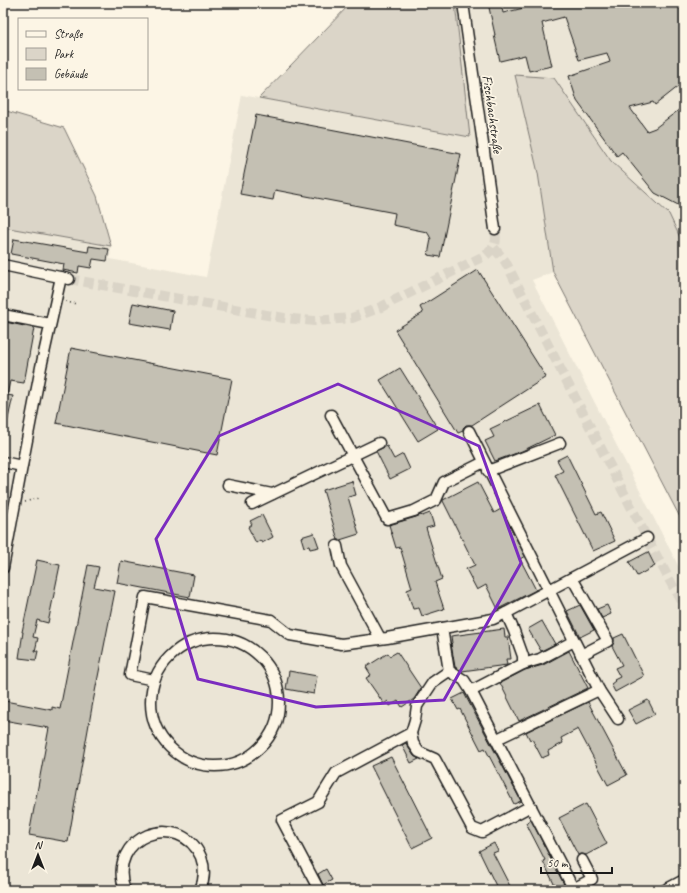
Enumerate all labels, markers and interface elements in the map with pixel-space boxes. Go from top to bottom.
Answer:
legend [18,18,148,90]
text: Straße [54,26,83,42]
text: Park [54,46,75,62]
text: Gebäude [54,66,88,82]
street label: Fischbachstraße [479,74,507,156]
north arrow [18,835,58,875]
text: N [35,838,44,852]
scale bar [541,849,612,875]
text: 50 m [547,855,569,871]

